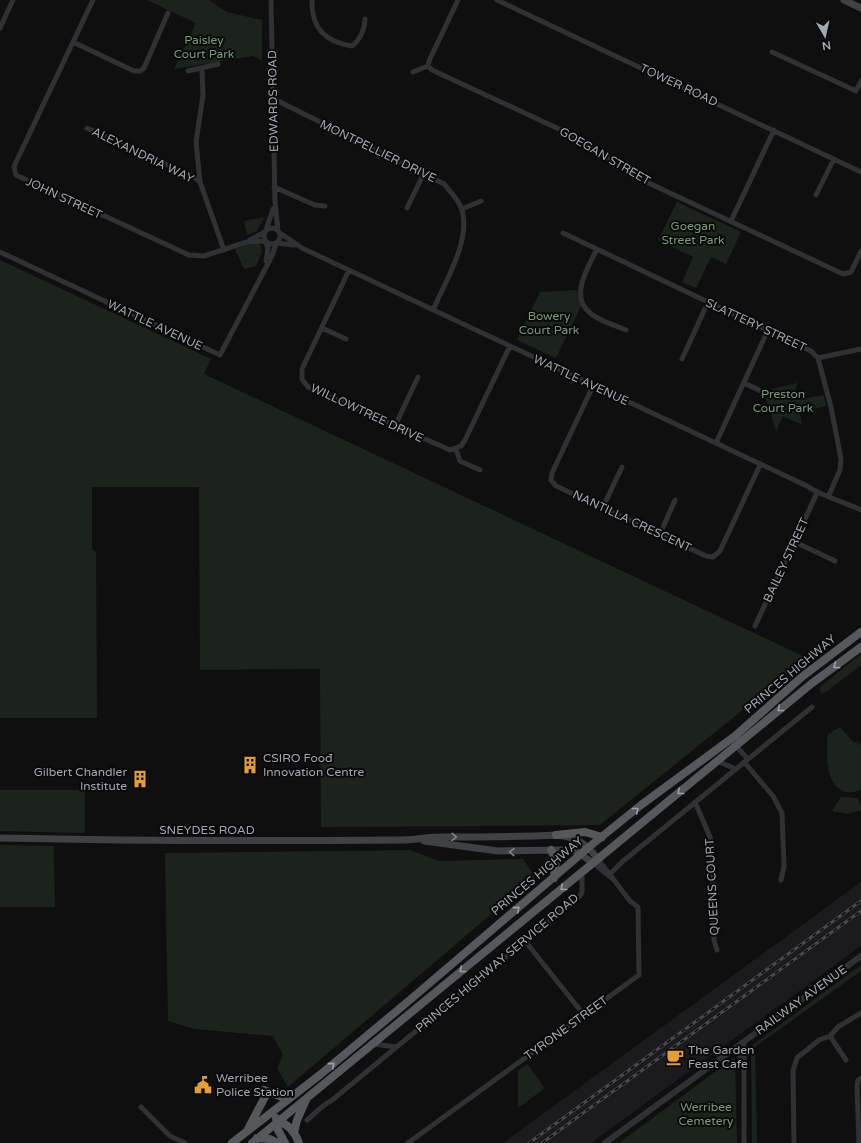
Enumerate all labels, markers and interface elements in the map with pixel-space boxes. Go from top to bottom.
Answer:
north arrow [805,16,845,56]
park label: Paisley Court Park [174,33,235,61]
text: N [821,38,832,52]
street label: EDWARDS ROAD [265,50,281,152]
street label: TOWER ROAD [638,61,720,109]
street label: MONTPELLIER DRIVE [318,117,439,185]
street label: ALEXANDRIA WAY [90,124,197,186]
street label: GOEGAN STREET [557,124,654,188]
street label: JOHN STREET [24,174,105,222]
park label: Goegan Street Park [661,219,725,247]
street label: SLATTERY STREET [704,296,809,355]
street label: WATTLE AVENUE [105,297,205,353]
park label: Bowery Court Park [519,309,580,337]
street label: WATTLE AVENUE [531,352,631,408]
street label: WILLOWTREE DRIVE [309,381,426,445]
park label: Preston Court Park [753,387,814,415]
street label: NANTILLA CRESCENT [570,487,694,555]
street label: BAILEY STREET [760,515,812,604]
street label: PRINCES HIGHWAY [742,632,839,716]
one-way arrow [833,661,840,668]
one-way arrow [778,705,785,712]
place label: CSIRO Foođ Innovation Centre [263,751,364,779]
building icon: CSIRO Foođ Innovation Centre [240,755,260,775]
place label: Gilbert Chandler Institute [34,765,127,793]
building icon: Gilbert Chandler Institute [130,769,150,789]
one-way arrow [677,787,685,794]
one-way arrow [631,807,638,814]
street label: SNEYDES ROAD [159,823,255,837]
one-way arrow [451,833,457,841]
street label: PRINCES HIGHWAY [489,834,586,918]
street label: QUEENS COURT [702,837,722,936]
one-way arrow [509,847,515,856]
one-way arrow [560,883,567,890]
street label: PRINCES HIGHWAY SERVICE ROAD [413,891,581,1035]
one-way arrow [512,907,520,914]
street label: RAILWAY AVENUE [753,962,850,1038]
one-way arrow [460,966,467,973]
street label: TYRONE STREET [522,993,611,1063]
place label: The Garden Feast Cafe [688,1043,754,1071]
cafe icon: The Garden Feast Cafe [665,1047,685,1067]
one-way arrow [327,1062,334,1069]
place label: Werribee Police Station [216,1071,294,1099]
public building icon: Werribee Police Station [193,1075,213,1095]
park label: Werribee Cemetery [678,1100,734,1128]

